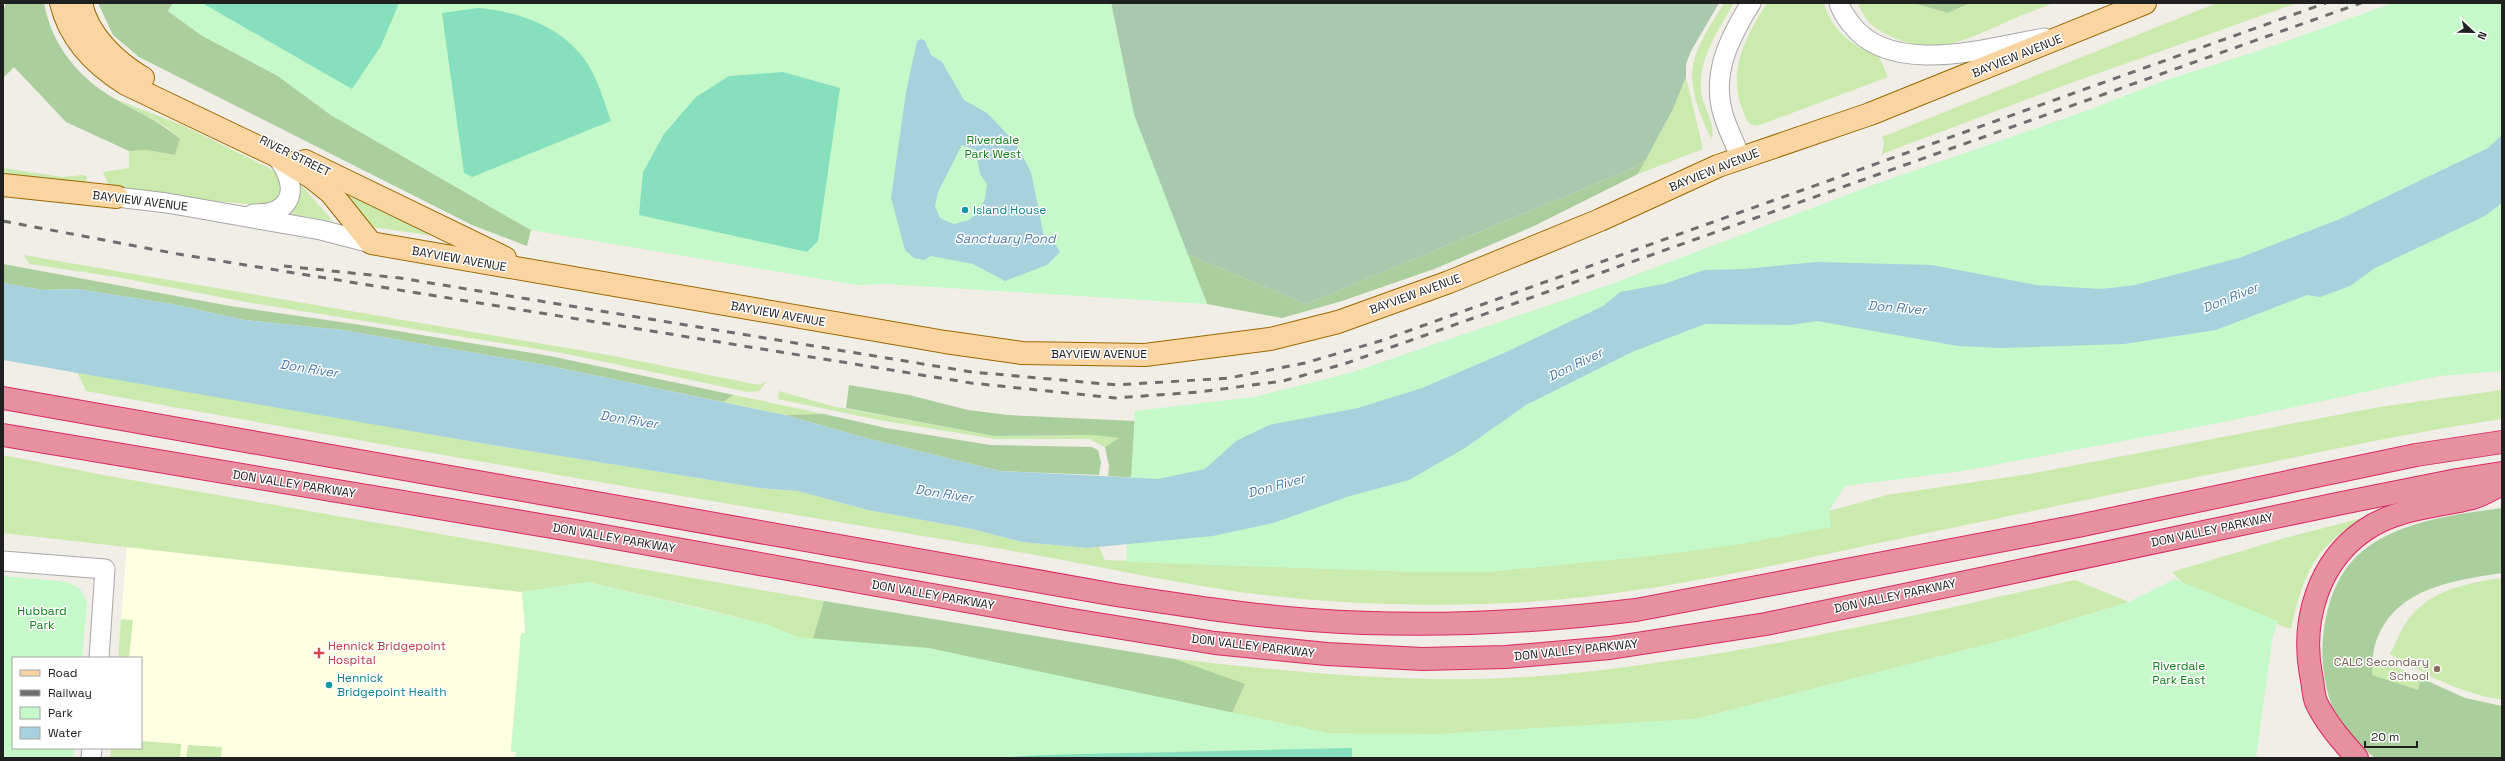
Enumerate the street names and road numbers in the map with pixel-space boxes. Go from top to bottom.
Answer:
street label: BAYVIEW AVENUE [1969,30,2065,81]
street label: RIVER STREET [257,132,333,180]
street label: BAYVIEW AVENUE [1666,144,1762,195]
street label: BAYVIEW AVENUE [91,187,189,215]
street label: BAYVIEW AVENUE [410,243,508,275]
street label: BAYVIEW AVENUE [1367,270,1463,318]
street label: BAYVIEW AVENUE [729,298,827,330]
street label: BAYVIEW AVENUE [1051,346,1147,362]
street label: DON VALLEY PARKWAY [231,466,357,502]
street label: DON VALLEY PARKWAY [2149,509,2275,551]
street label: DON VALLEY PARKWAY [551,519,677,557]
street label: DON VALLEY PARKWAY [1832,575,1958,617]
street label: DON VALLEY PARKWAY [870,576,996,614]
street label: DON VALLEY PARKWAY [1190,630,1316,662]
street label: DON VALLEY PARKWAY [1513,635,1639,664]

